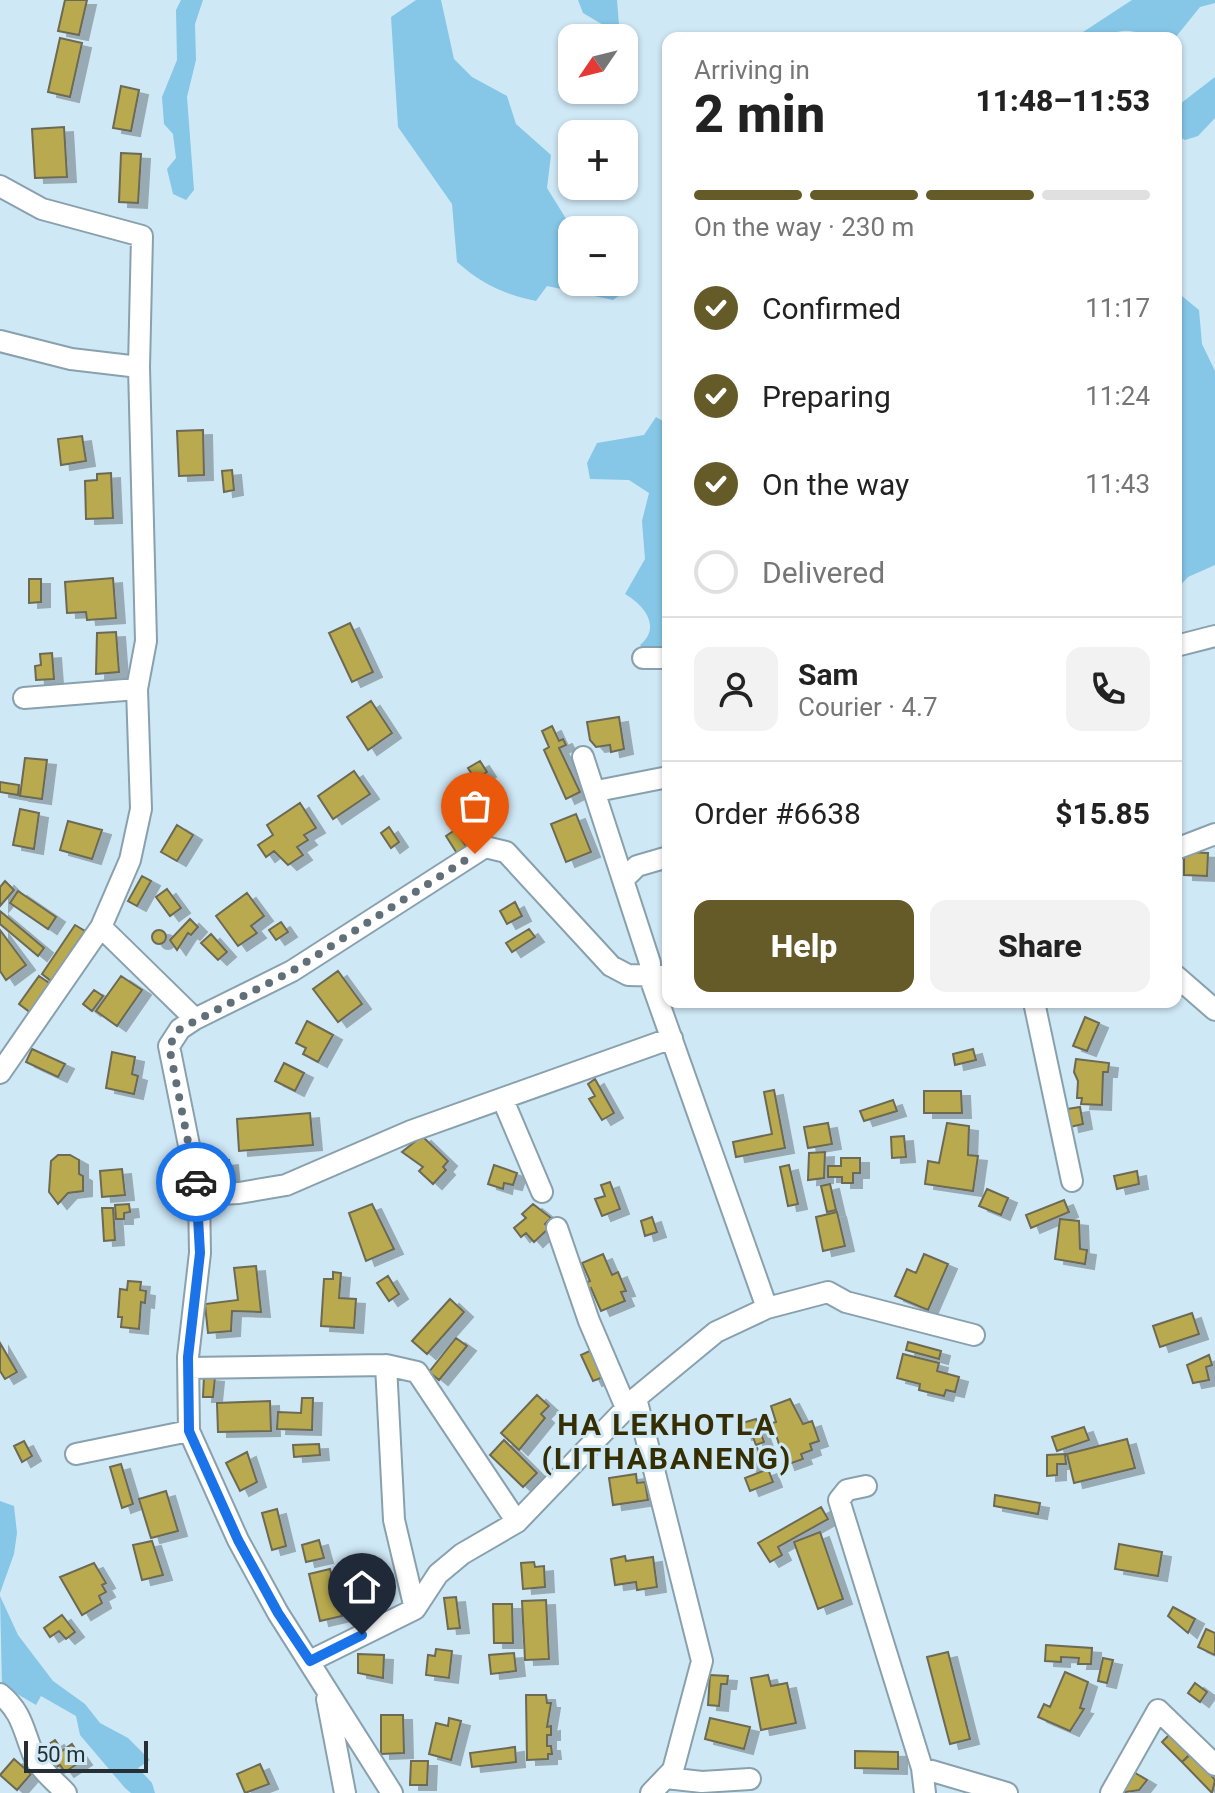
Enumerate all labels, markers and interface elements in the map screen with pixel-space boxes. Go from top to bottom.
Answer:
north arrow [558,24,638,104]
map controls [558,24,638,296]
text: Arriving in [694,55,810,85]
text: 11:48–11:53 [975,83,1150,118]
text: 2 min [694,84,825,145]
button: + [558,120,638,200]
text: On the way · 230 m [694,212,914,242]
button: − [558,216,638,296]
icon: check [694,286,738,330]
text: Confirmed [762,291,901,326]
text: 11:17 [1085,293,1150,323]
icon: check [694,374,738,418]
text: Preparing [762,379,891,414]
text: 11:24 [1085,381,1150,411]
icon: check [694,462,738,506]
text: On the way [762,467,909,502]
text: 11:43 [1085,469,1150,499]
text: Delivered [762,555,885,590]
button: person [694,647,778,731]
button: phone [1066,647,1150,731]
text: Sam [798,657,859,692]
text: Courier · 4.7 [798,692,938,722]
pin [441,772,509,854]
icon: bag [453,784,497,828]
text: Order #6638 [694,796,861,831]
text: $15.85 [1055,796,1150,831]
button: Help [694,900,914,992]
button: Share [930,900,1150,992]
courier [156,1142,236,1222]
icon: car [174,1160,218,1204]
district label: HA LEKHOTLA (LITHABANENG) [542,1407,792,1476]
pin [328,1553,396,1635]
icon: home [340,1565,384,1609]
scale bar [24,1737,148,1773]
text: 50 m [36,1742,85,1767]

